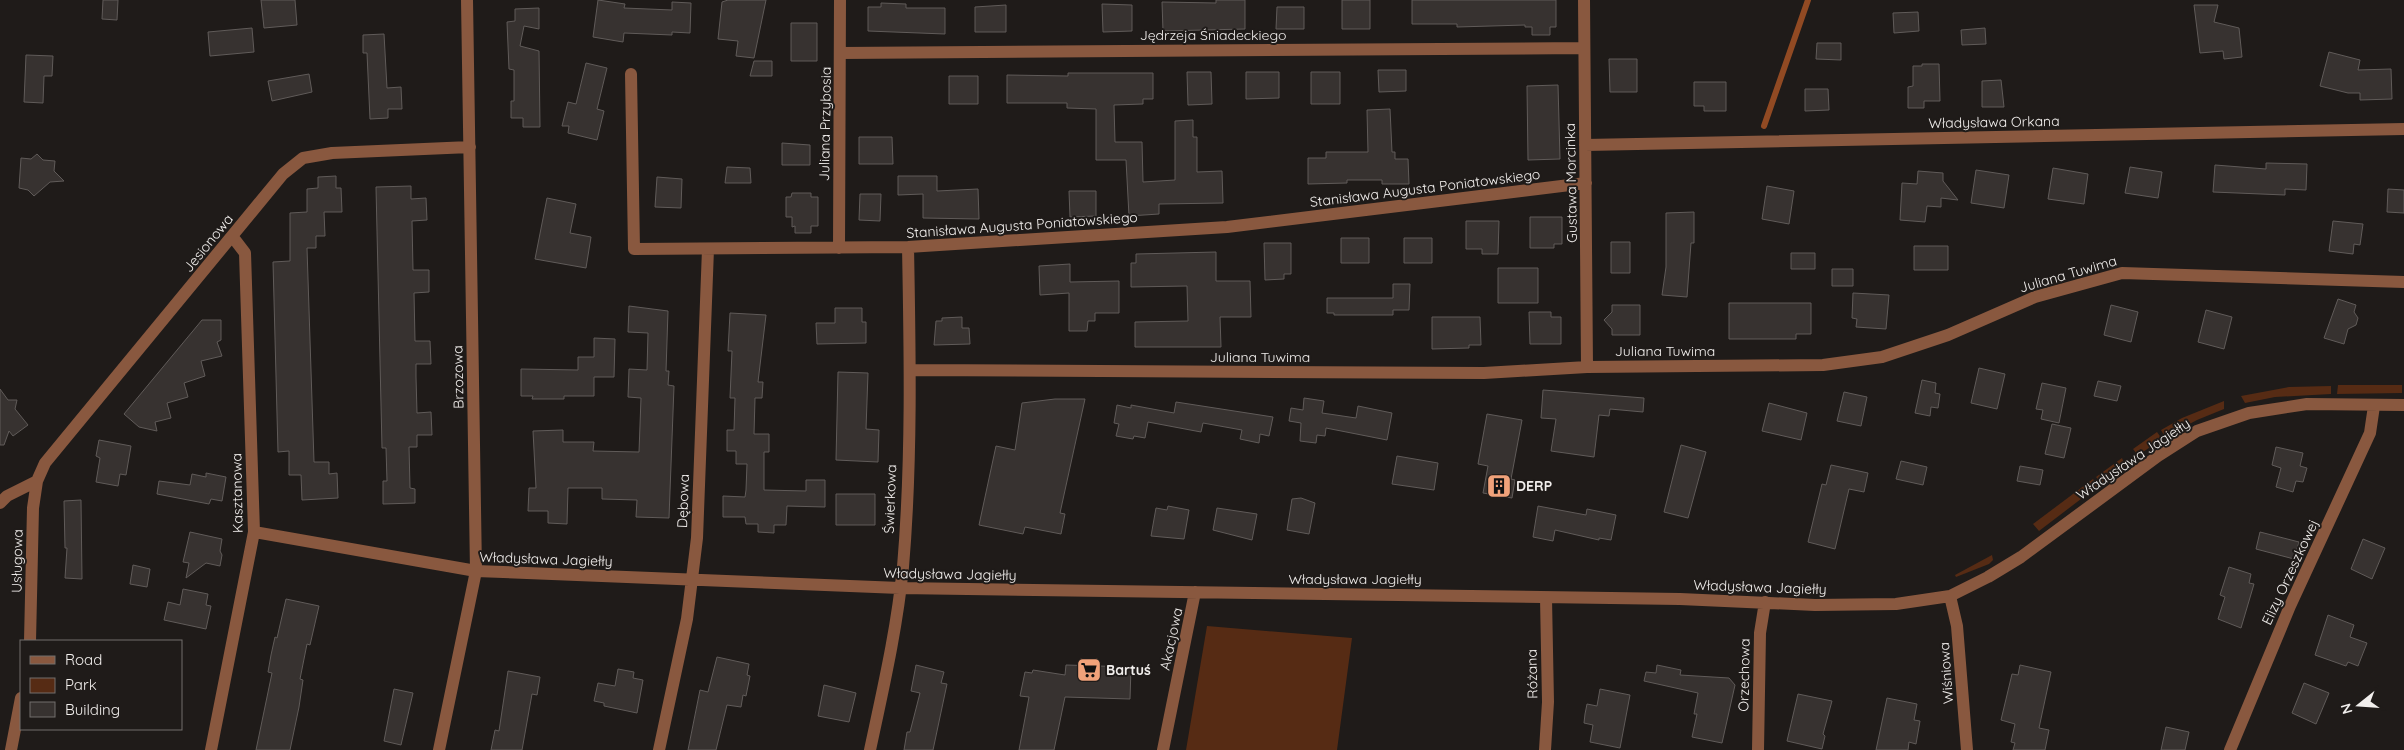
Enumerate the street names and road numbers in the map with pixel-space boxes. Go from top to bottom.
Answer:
street label: Jędrzeja Śniadeckiego [1140,26,1286,44]
street label: Juliana Przybosia [815,67,835,181]
street label: Władysława Orkana [1928,112,2060,132]
street label: Gustawa Morcinka [1561,123,1581,243]
street label: Stanisława Augusta Poniatowskiego [1309,165,1541,211]
street label: Stanisława Augusta Poniatowskiego [906,208,1138,242]
street label: Jesionowa [179,210,237,276]
street label: Juliana Tuwima [2017,251,2119,297]
street label: Juliana Tuwima [1615,342,1715,360]
street label: Brzozowa [448,345,468,409]
street label: Juliana Tuwima [1210,348,1310,366]
street label: Władysława Jagiełły [2073,414,2193,504]
street label: Kasztanowa [227,453,247,533]
street label: Świerkowa [880,464,900,534]
street label: Dębowa [673,474,693,528]
street label: Elizy Orzeszkowej [2258,516,2322,628]
street label: Usługowa [7,529,27,593]
street label: Władysława Jagiełły [479,548,613,570]
street label: Władysława Jagiełły [883,564,1017,584]
street label: Władysława Jagiełły [1288,570,1422,588]
street label: Władysława Jagiełły [1693,576,1827,598]
street label: Akacjowa [1156,606,1186,672]
street label: Orzechowa [1734,638,1754,712]
street label: Wiśniowa [1935,642,1957,704]
street label: Różana [1523,649,1541,699]

